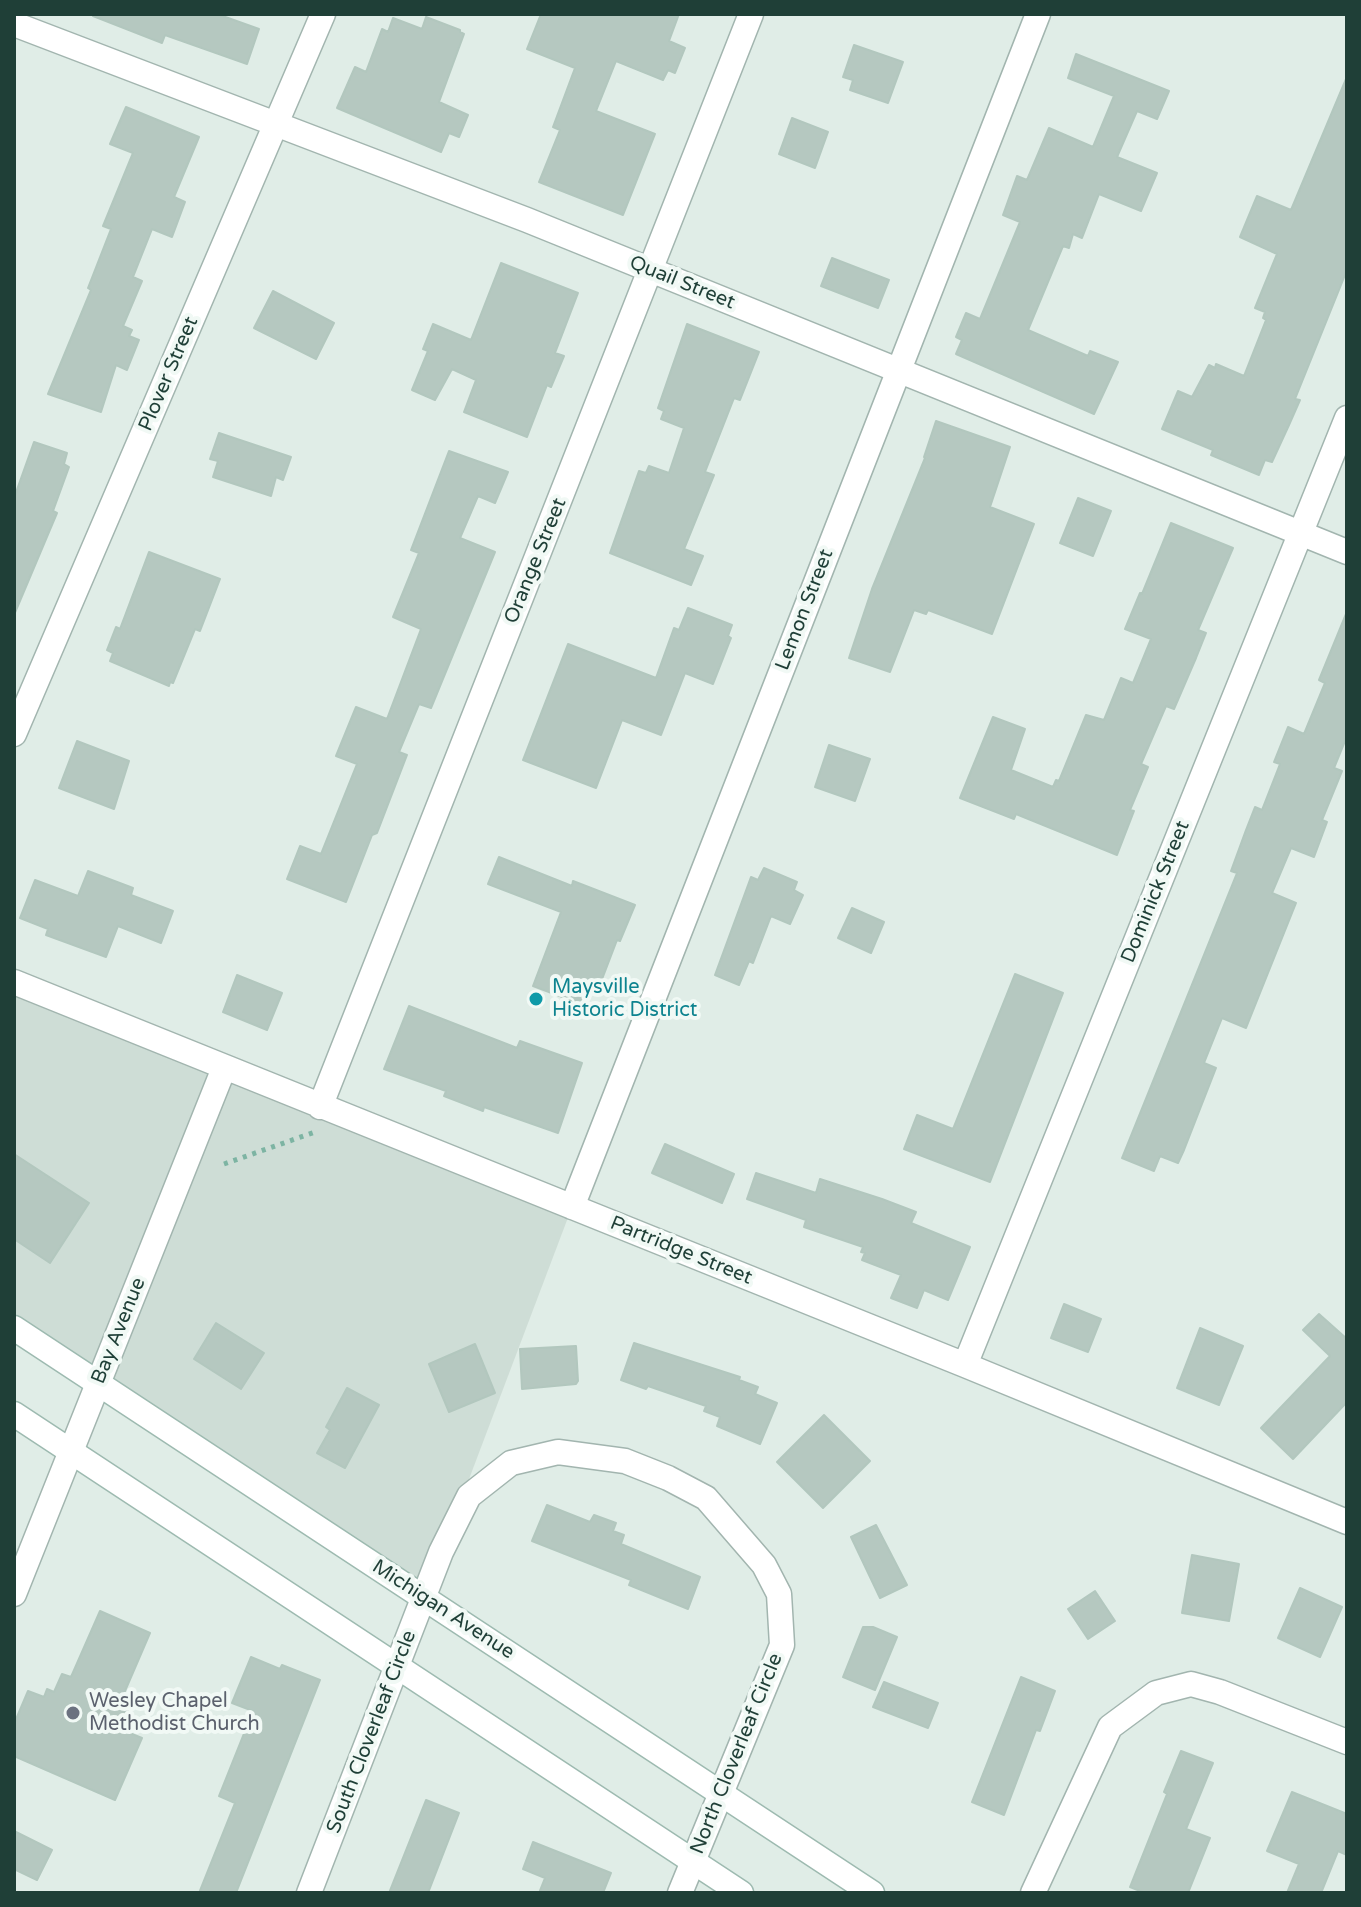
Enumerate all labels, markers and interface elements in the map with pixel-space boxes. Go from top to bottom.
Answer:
street label: Quail Street [626,251,738,315]
street label: Plover Street [134,313,204,435]
street label: Orange Street [500,495,572,627]
street label: Lemon Street [771,546,839,674]
street label: Dominick Street [1117,817,1195,967]
place label: Maysville Historic District [552,976,697,1023]
marker: Maysville Historic District [527,990,545,1008]
street label: Partridge Street [606,1212,756,1290]
street label: Bay Avenue [87,1274,151,1388]
street label: Michigan Avenue [367,1555,519,1665]
street label: South Cloverleaf Circle [322,1627,422,1837]
street label: North Cloverleaf Circle [686,1650,788,1858]
place label: Wesley Chapel Methodist Church [89,1690,260,1737]
marker: Wesley Chapel Methodist Church [64,1704,82,1722]

